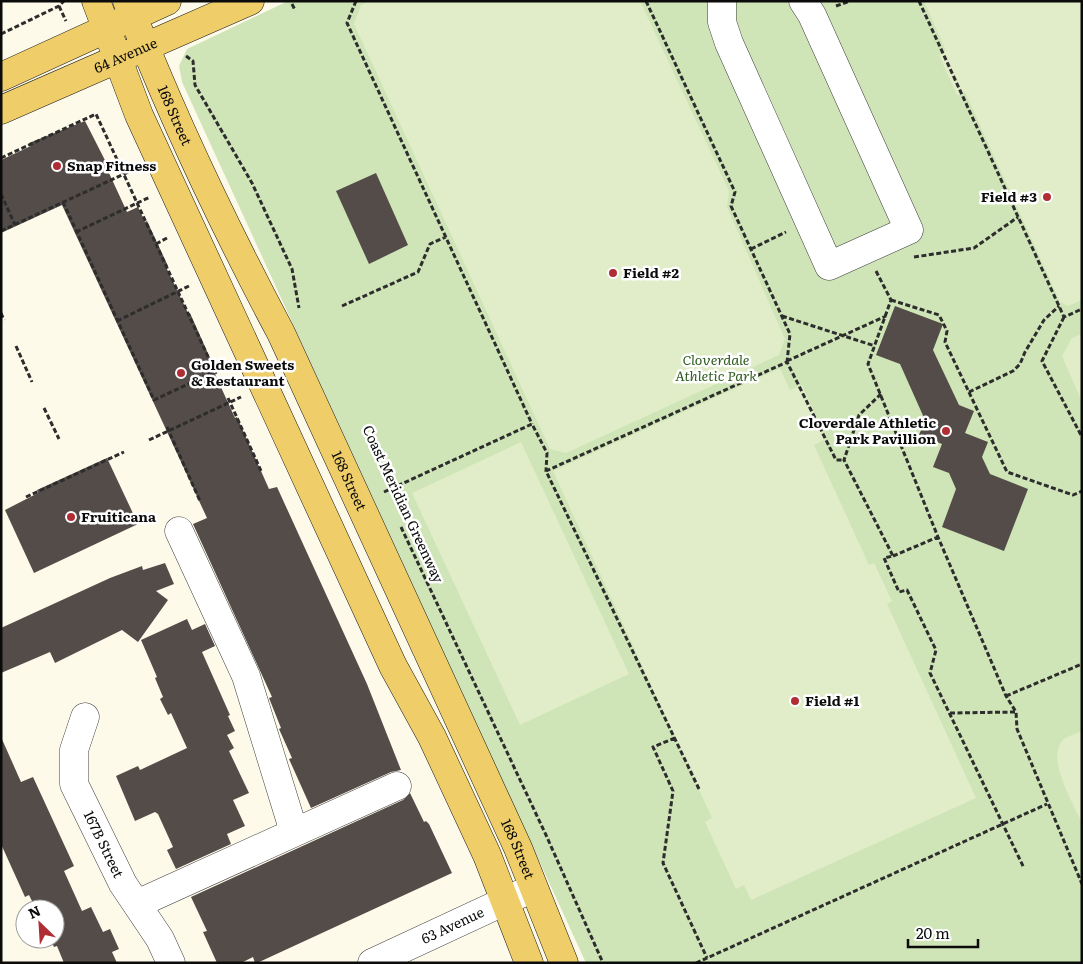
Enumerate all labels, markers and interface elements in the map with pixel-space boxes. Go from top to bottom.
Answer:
street label: 64 Avenue [90,32,160,77]
street label: 168 Street [153,82,198,149]
place label: Snap Fitness [67,155,156,175]
marker: Snap Fitness [51,160,63,172]
place label: Field #3 [981,186,1037,206]
marker: Field #3 [1041,191,1053,203]
place label: Field #2 [623,262,679,282]
marker: Field #2 [607,267,619,279]
park label: Cloverdale Athletic Park [675,349,757,385]
place label: Golden Sweets & Restaurant [191,354,294,390]
marker: Golden Sweets & Restaurant [175,367,187,379]
place label: Cloverdale Athletic Park Pavillion [799,412,936,448]
street label: Coast Meridian Greenway [359,422,450,586]
marker: Cloverdale Athletic Park Pavillion [940,425,952,437]
street label: 168 Street [328,447,373,514]
place label: Fruiticana [81,506,157,526]
marker: Fruiticana [65,511,77,523]
place label: Field #1 [805,690,859,710]
marker: Field #1 [789,695,801,707]
street label: 167B Street [80,807,130,881]
street label: 168 Street [497,815,541,882]
north arrow [15,899,65,949]
text: N [25,900,44,923]
street label: 63 Avenue [418,901,487,948]
scale bar [908,916,978,948]
text: 20 m [916,921,950,944]

